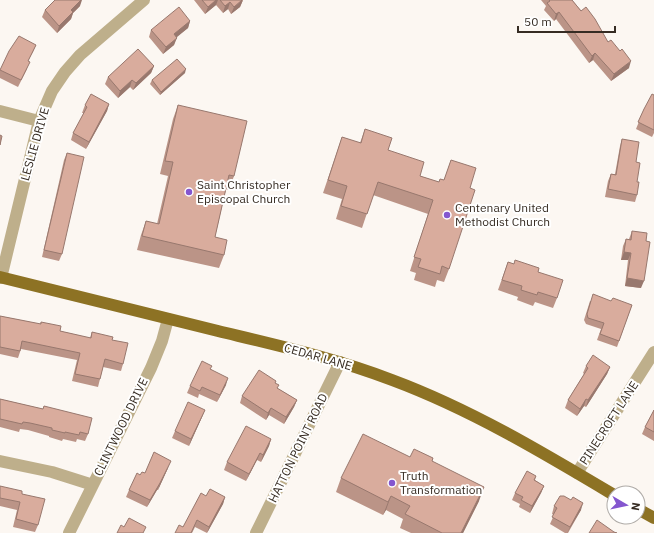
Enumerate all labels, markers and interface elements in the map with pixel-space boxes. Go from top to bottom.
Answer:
scale bar [518,8,615,34]
text: 50 m [524,14,552,29]
street label: LESLIE DRIVE [17,106,52,182]
place label: Saint Christopher Episcopal Church [197,177,291,206]
marker: Saint Christopher Episcopal Church [184,187,194,197]
place label: Centenary United Methodist Church [455,200,550,229]
marker: Centenary United Methodist Church [442,210,452,220]
street label: CEDAR LANE [282,340,354,373]
street label: CLINTWOOD DRIVE [90,375,151,478]
street label: PINECROFT LANE [576,378,641,467]
street label: HATTON POINT ROAD [265,391,330,505]
place label: Truth Transformation [400,468,482,497]
marker: Truth Transformation [387,478,397,488]
north arrow [606,485,646,525]
text: N [628,502,643,512]

